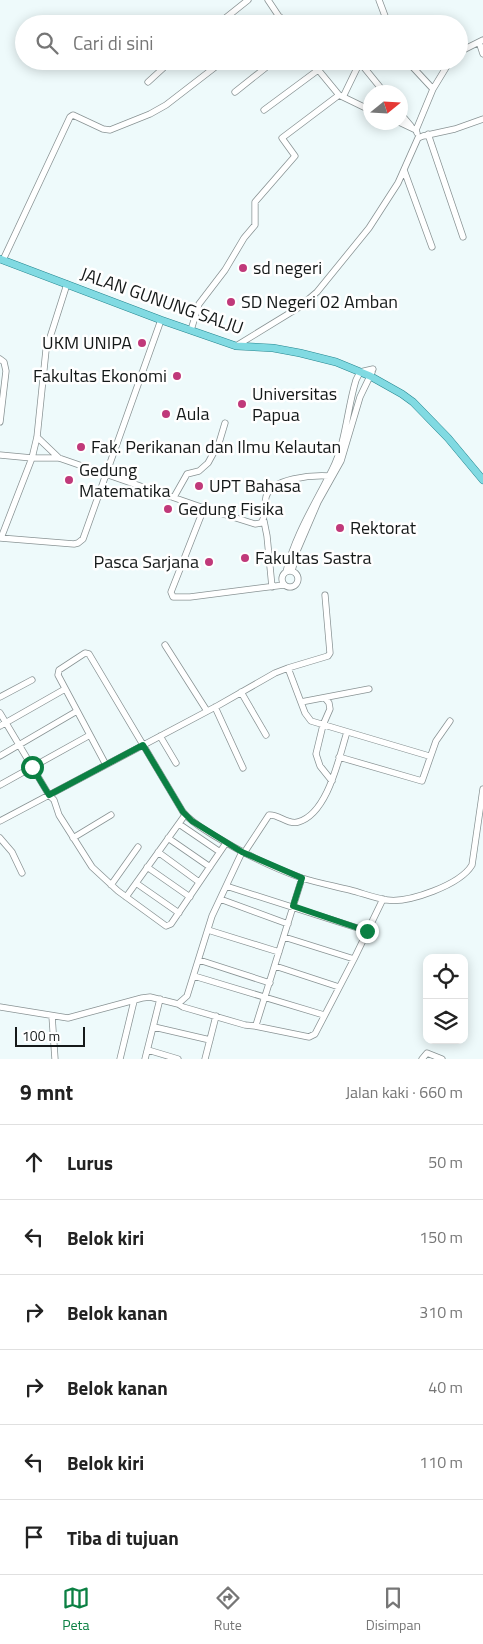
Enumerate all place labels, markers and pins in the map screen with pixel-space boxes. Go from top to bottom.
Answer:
place label: sd negeri [253,254,322,281]
marker: sd negeri [237,262,249,274]
place label: SD Negeri 02 Amban [241,288,398,315]
marker: SD Negeri 02 Amban [225,296,237,308]
place label: UKM UNIPA [42,329,132,356]
marker: UKM UNIPA [136,337,148,349]
place label: Fakultas Ekonomi [33,362,167,389]
marker: Fakultas Ekonomi [171,370,183,382]
place label: Universitas Papua [252,380,337,428]
marker: Universitas Papua [236,398,248,410]
place label: Aula [176,400,209,427]
marker: Aula [160,408,172,420]
place label: Fak. Perikanan dan Ilmu Kelautan [91,433,341,460]
marker: Fak. Perikanan dan Ilmu Kelautan [75,441,87,453]
place label: Gedung Matematika [79,456,170,504]
place label: UPT Bahasa [209,472,301,499]
marker: Gedung Matematika [63,474,75,486]
marker: UPT Bahasa [193,480,205,492]
place label: Gedung Fisika [178,495,283,522]
marker: Gedung Fisika [162,503,174,515]
place label: Rektorat [350,514,417,541]
marker: Rektorat [334,522,346,534]
place label: Fakultas Sastra [255,544,372,571]
place label: Pasca Sarjana [94,548,199,575]
marker: Fakultas Sastra [239,552,251,564]
marker: Pasca Sarjana [203,556,215,568]

